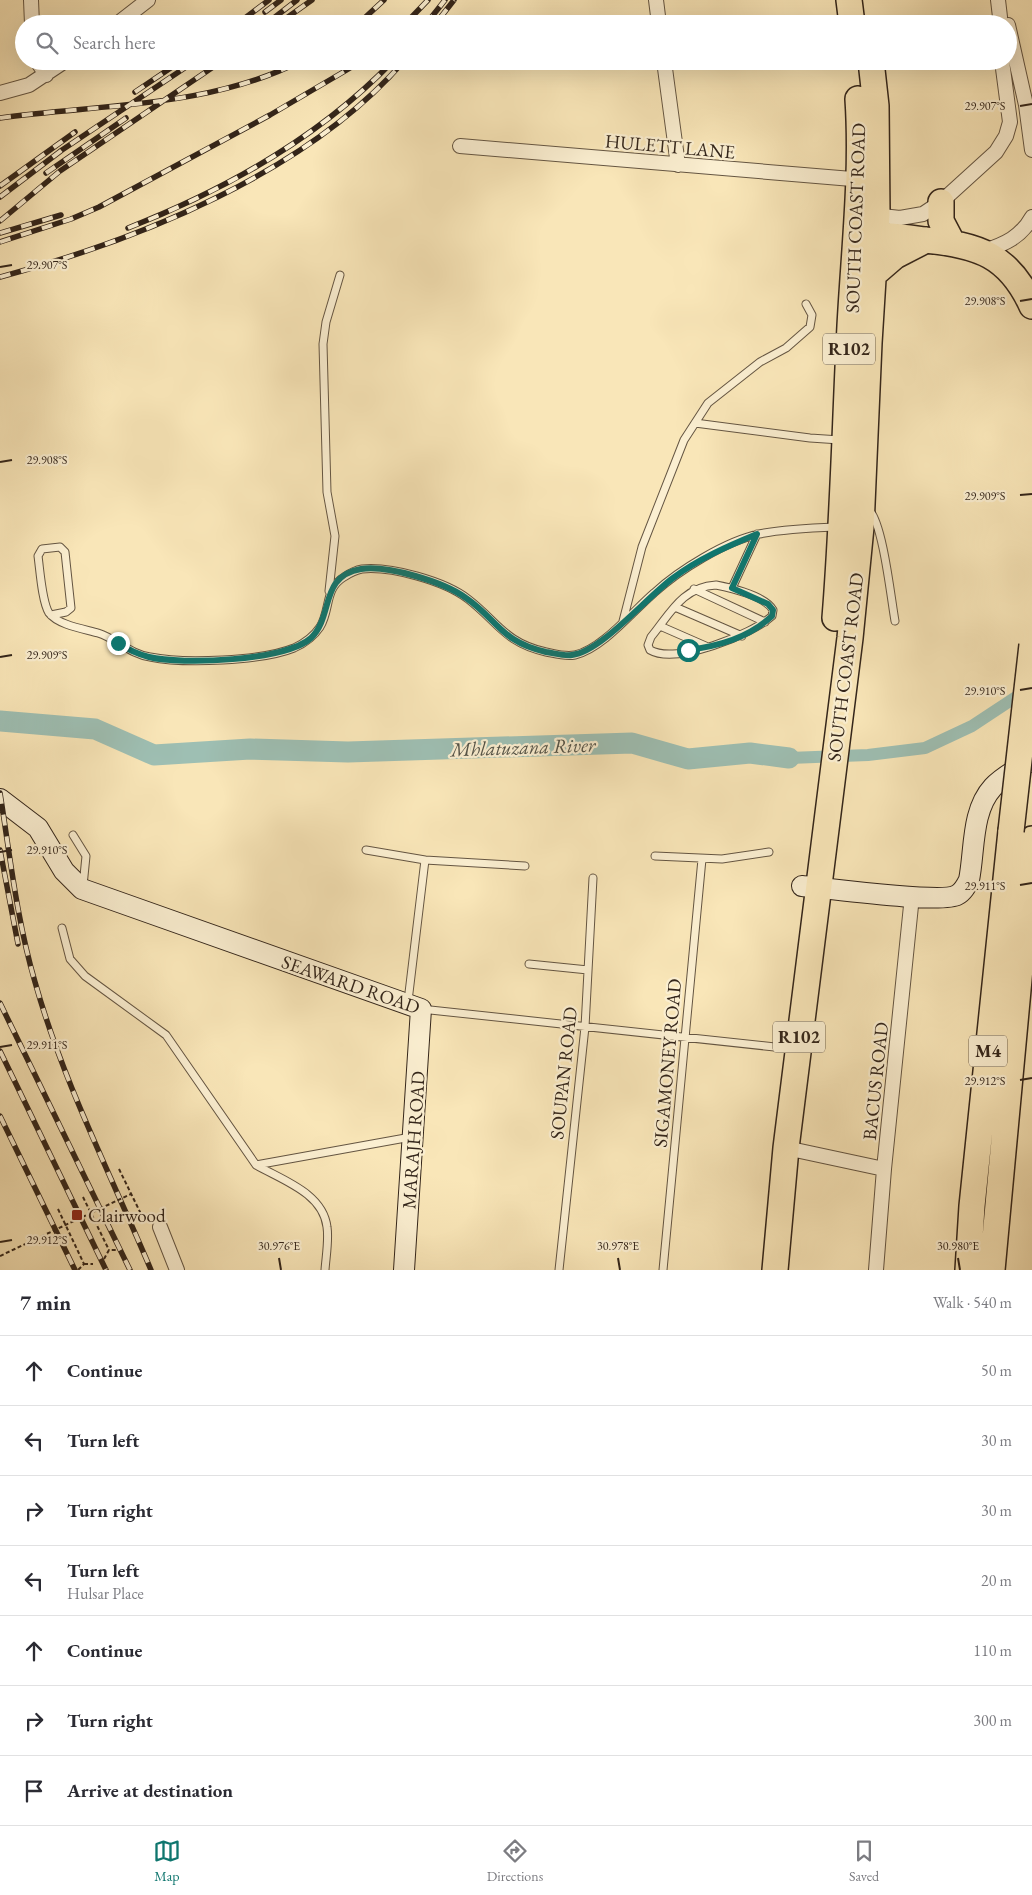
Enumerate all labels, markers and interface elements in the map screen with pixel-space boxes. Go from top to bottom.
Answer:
search box [15,15,1017,70]
icon: search [33,29,61,57]
text: Search here [73,30,155,55]
text: 29.907°S [965,98,1006,114]
street label: SOUTH COAST ROAD [840,123,871,313]
street label: HULETT LANE [604,128,736,165]
text: 29.907°S [27,257,68,273]
text: 29.908°S [965,293,1006,309]
road number: R102 [823,334,875,364]
text: 29.908°S [27,452,68,468]
text: 29.909°S [965,488,1006,504]
street label: SOUTH COAST ROAD [822,571,869,763]
route end [107,632,130,655]
route start [677,639,700,662]
text: 29.909°S [27,647,68,663]
text: 29.910°S [965,683,1006,699]
water label: Mhlatuzana River [449,731,597,763]
text: 29.910°S [27,842,68,858]
text: 29.911°S [965,878,1006,894]
street label: SEAWARD ROAD [278,949,423,1020]
street label: SIGAMONEY ROAD [648,978,687,1149]
street label: SOUPAN ROAD [544,1006,583,1141]
street label: BACUS ROAD [857,1021,894,1141]
road number: R102 [773,1022,825,1052]
road number: M4 [969,1036,1007,1066]
text: 29.911°S [27,1037,68,1053]
street label: MARAJH ROAD [396,1070,431,1210]
text: 29.912°S [965,1073,1006,1089]
place label: Clairwood [88,1203,166,1228]
marker: Clairwood [70,1208,84,1222]
text: 29.912°S [27,1232,68,1248]
text: 30.976°E [258,1238,300,1254]
text: 30.978°E [597,1238,639,1254]
text: 30.980°E [937,1238,979,1254]
text: 7 min [20,1289,71,1316]
text: Walk · 540 m [933,1292,1012,1313]
icon: ahead [20,1357,48,1385]
text: Continue [67,1358,142,1383]
text: 50 m [981,1360,1012,1381]
icon: left [20,1427,48,1455]
text: Turn left [67,1428,139,1453]
text: 30 m [981,1430,1012,1451]
icon: right [20,1497,48,1525]
text: Turn right [67,1498,153,1523]
text: 30 m [981,1500,1012,1521]
text: Turn left [67,1558,139,1583]
icon: left [20,1567,48,1595]
text: 20 m [981,1570,1012,1591]
text: Hulsar Place [67,1583,144,1604]
icon: ahead [20,1637,48,1665]
text: Continue [67,1638,142,1663]
text: 110 m [973,1640,1012,1661]
icon: right [20,1707,48,1735]
text: Turn right [67,1708,153,1733]
text: 300 m [973,1710,1012,1731]
icon: arrive [20,1777,48,1805]
text: Arrive at destination [67,1778,233,1803]
tab: Map [153,1837,181,1885]
tab: Directions [487,1837,543,1885]
tab: Saved [849,1837,879,1885]

